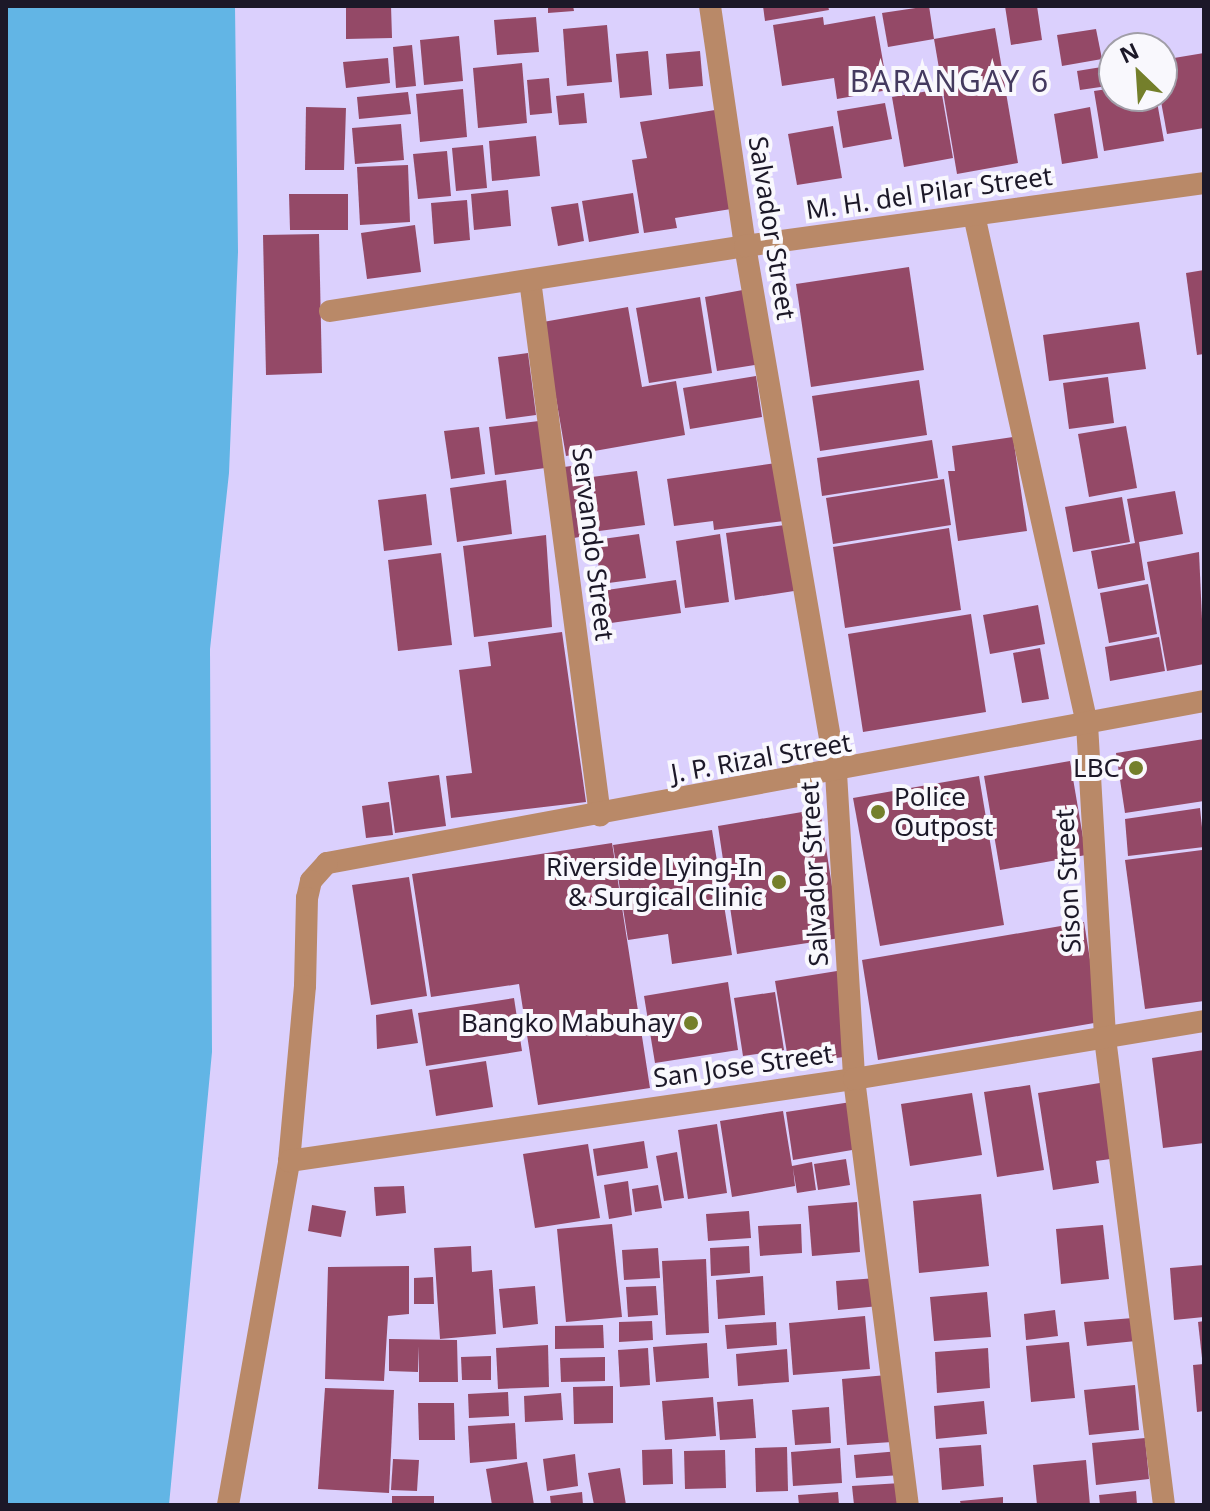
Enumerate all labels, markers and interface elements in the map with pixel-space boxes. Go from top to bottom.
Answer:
north arrow [1098,32,1178,112]
text: N [1114,35,1143,69]
district label: BARANGAY 6 [850,63,1050,99]
street label: Salvador Street [742,134,802,322]
street label: M. H. del Pilar Street [804,160,1054,226]
street label: Servando Street [566,446,620,642]
street label: J. P. Rizal Street [668,727,854,789]
place label: LBC [1073,752,1120,784]
marker: LBC [1127,759,1145,777]
street label: Salvador Street [794,781,834,967]
place label: Police Outpost [894,781,993,842]
marker: Police Outpost [869,803,887,821]
street label: Sison Street [1049,808,1087,954]
place label: Riverside Lying-In & Surgical Clinic [546,851,763,912]
marker: Riverside Lying-In & Surgical Clinic [770,873,788,891]
place label: Bangko Mabuhay [461,1007,675,1039]
marker: Bangko Mabuhay [682,1014,700,1032]
street label: San Jose Street [651,1038,835,1094]

